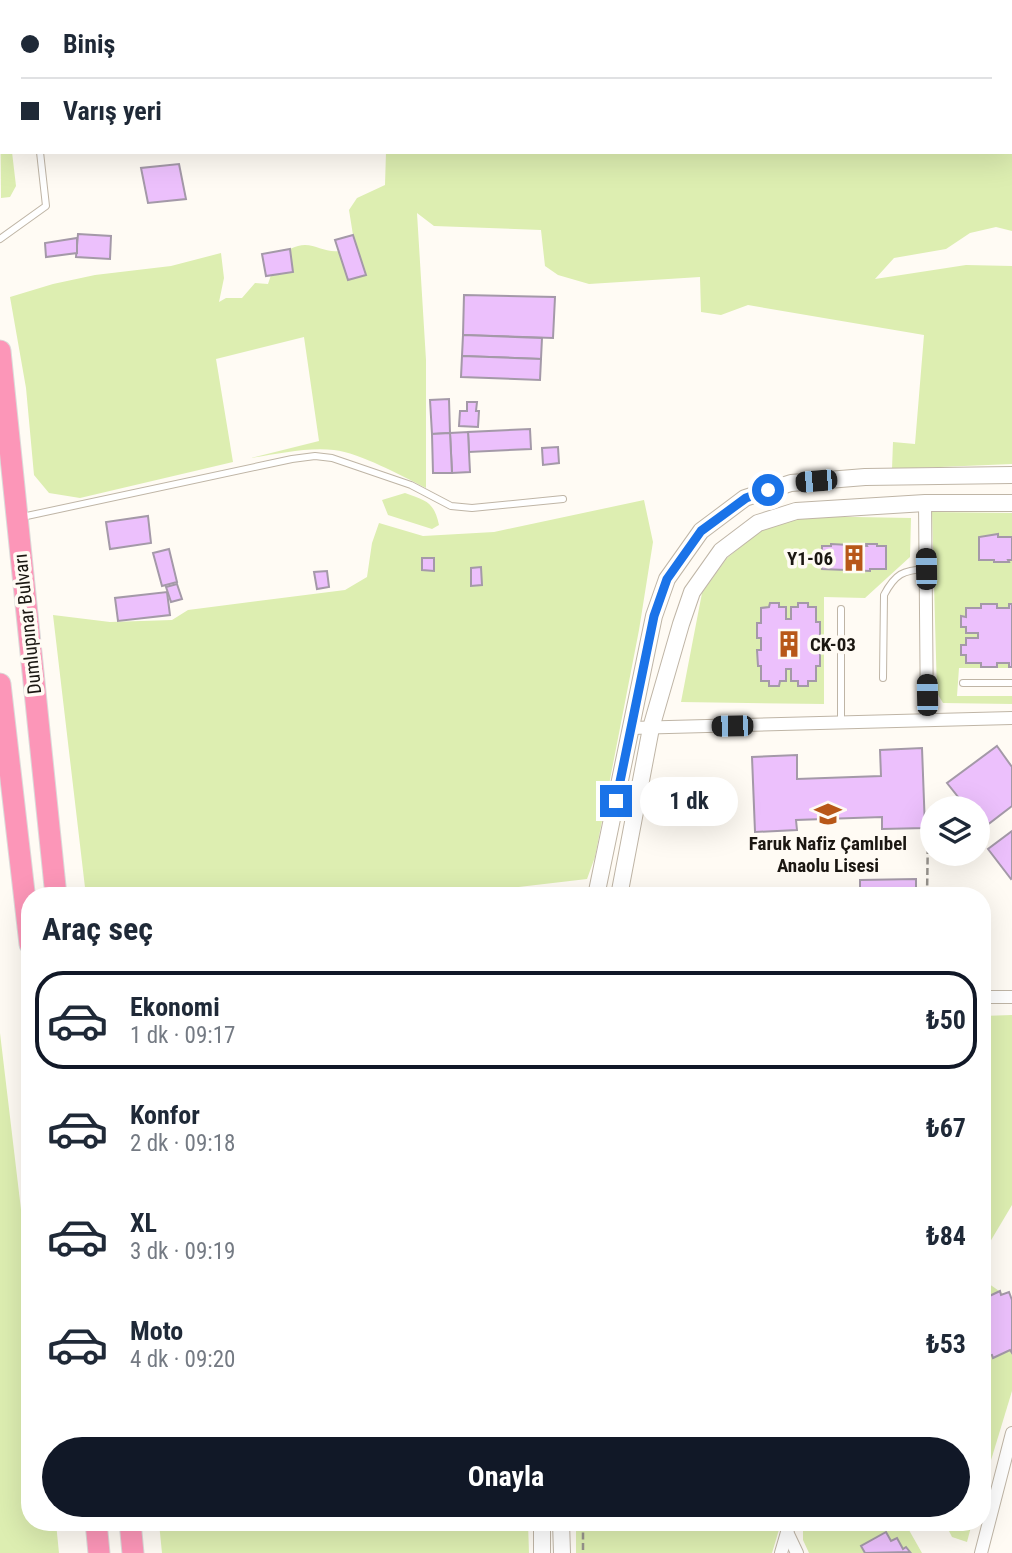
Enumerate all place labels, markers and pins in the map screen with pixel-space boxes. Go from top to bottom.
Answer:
building icon: Y1-06 [839,543,869,573]
place label: Y1-06 [787,547,833,570]
building icon: CK-03 [774,629,804,659]
place label: CK-03 [810,633,856,656]
school or university icon: Faruk Nafiz Çamlıbel Anaolu Lisesi [813,799,843,829]
place label: Faruk Nafiz Çamlıbel Anaolu Lisesi [749,832,907,877]

